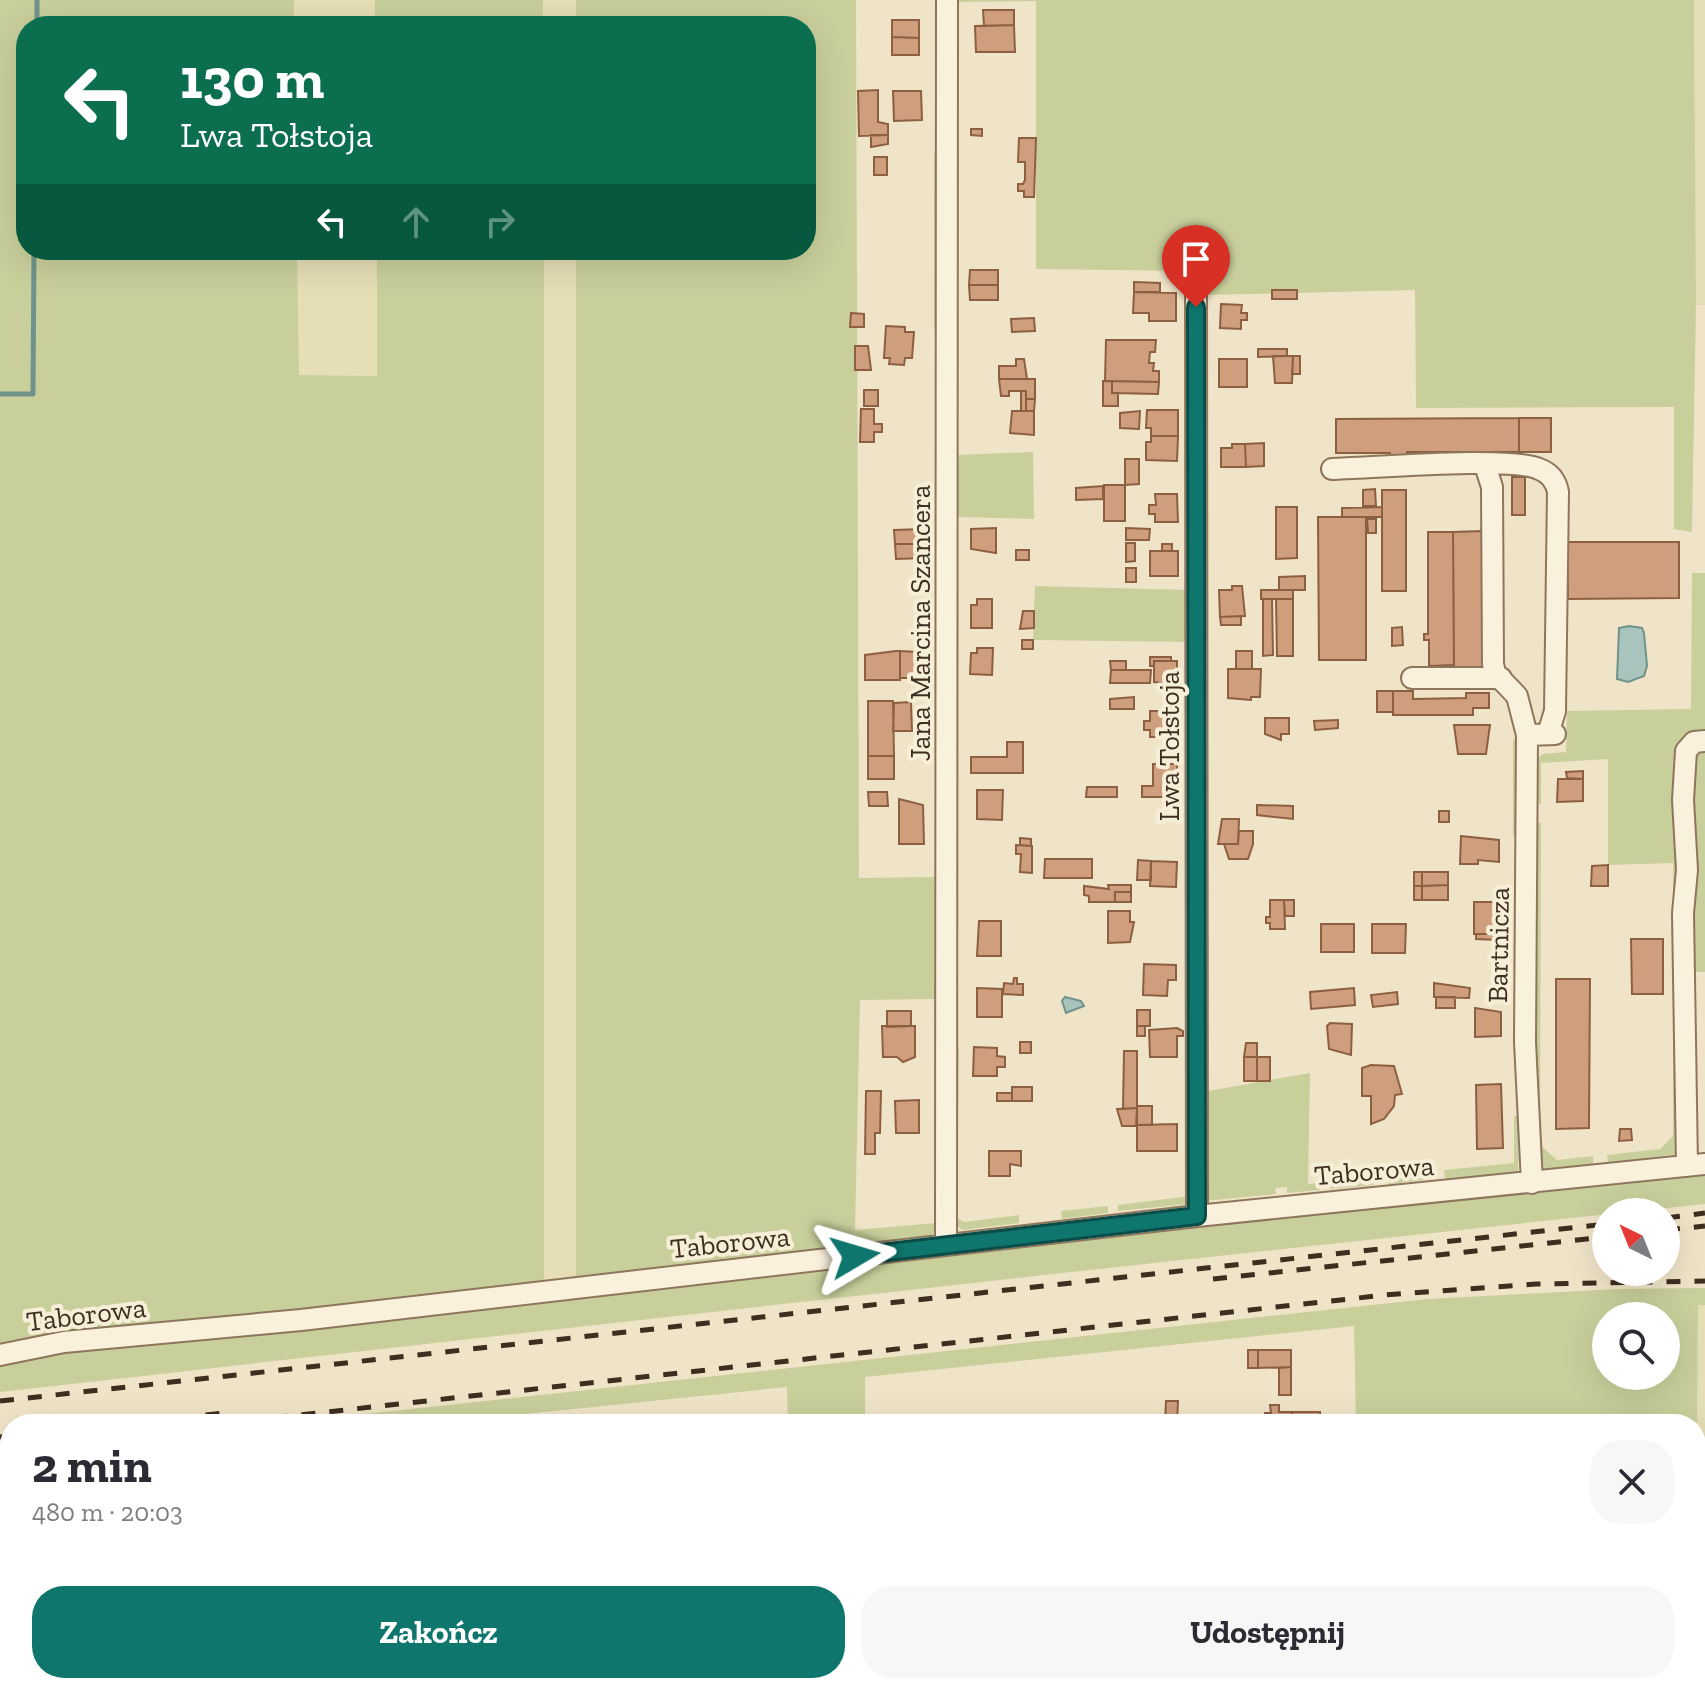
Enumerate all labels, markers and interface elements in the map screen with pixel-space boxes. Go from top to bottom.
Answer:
text: 130 m [180,45,324,112]
icon: left [48,48,152,152]
text: Lwa Tołstoja [180,113,373,156]
icon: left [310,200,354,244]
icon: ahead [394,200,438,244]
icon: right [478,200,522,244]
pin [1162,225,1230,307]
icon: arrive [1174,237,1218,281]
street label: Jana Marcina Szancera [904,484,937,761]
street label: Lwa Tołstoja [1153,670,1186,821]
street label: Bartnicza [1481,886,1516,1003]
street label: Taborowa [1313,1149,1436,1192]
north arrow [1592,1198,1680,1286]
map controls [1592,1198,1680,1390]
position arrow [813,1214,897,1298]
street label: Taborowa [669,1220,792,1265]
street label: Taborowa [24,1291,148,1338]
button: search [1592,1302,1680,1390]
text: 2 min [32,1437,152,1494]
button: close [1590,1440,1674,1524]
text: 480 m · 20:03 [32,1496,183,1528]
button: Zakończ [32,1586,845,1678]
button: Udostępnij [861,1586,1674,1678]

